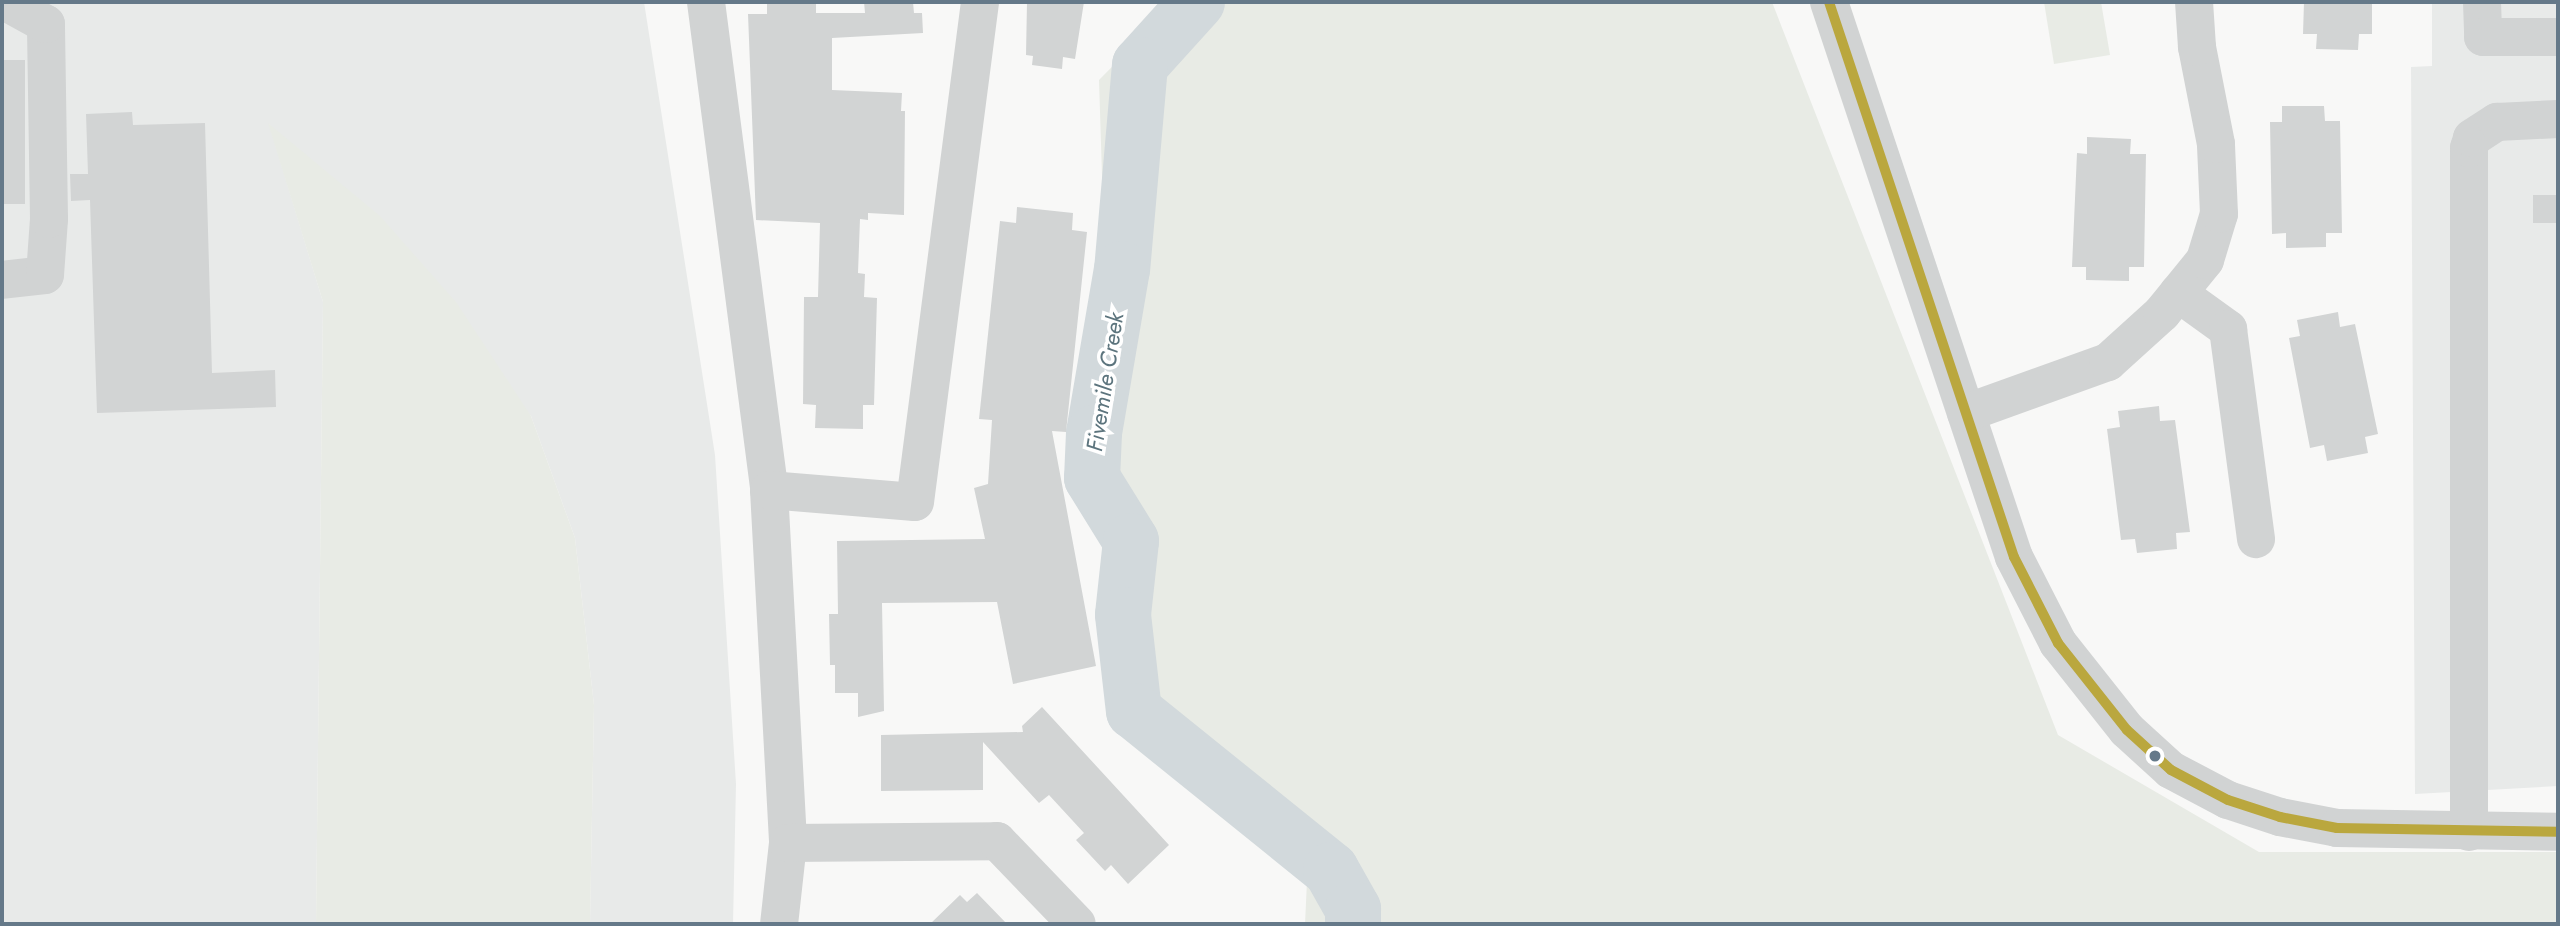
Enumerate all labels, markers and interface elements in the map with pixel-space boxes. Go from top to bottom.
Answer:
water label: Fivemile Creek [1080,311,1130,453]
unlabelled marker [2148,749,2162,763]

